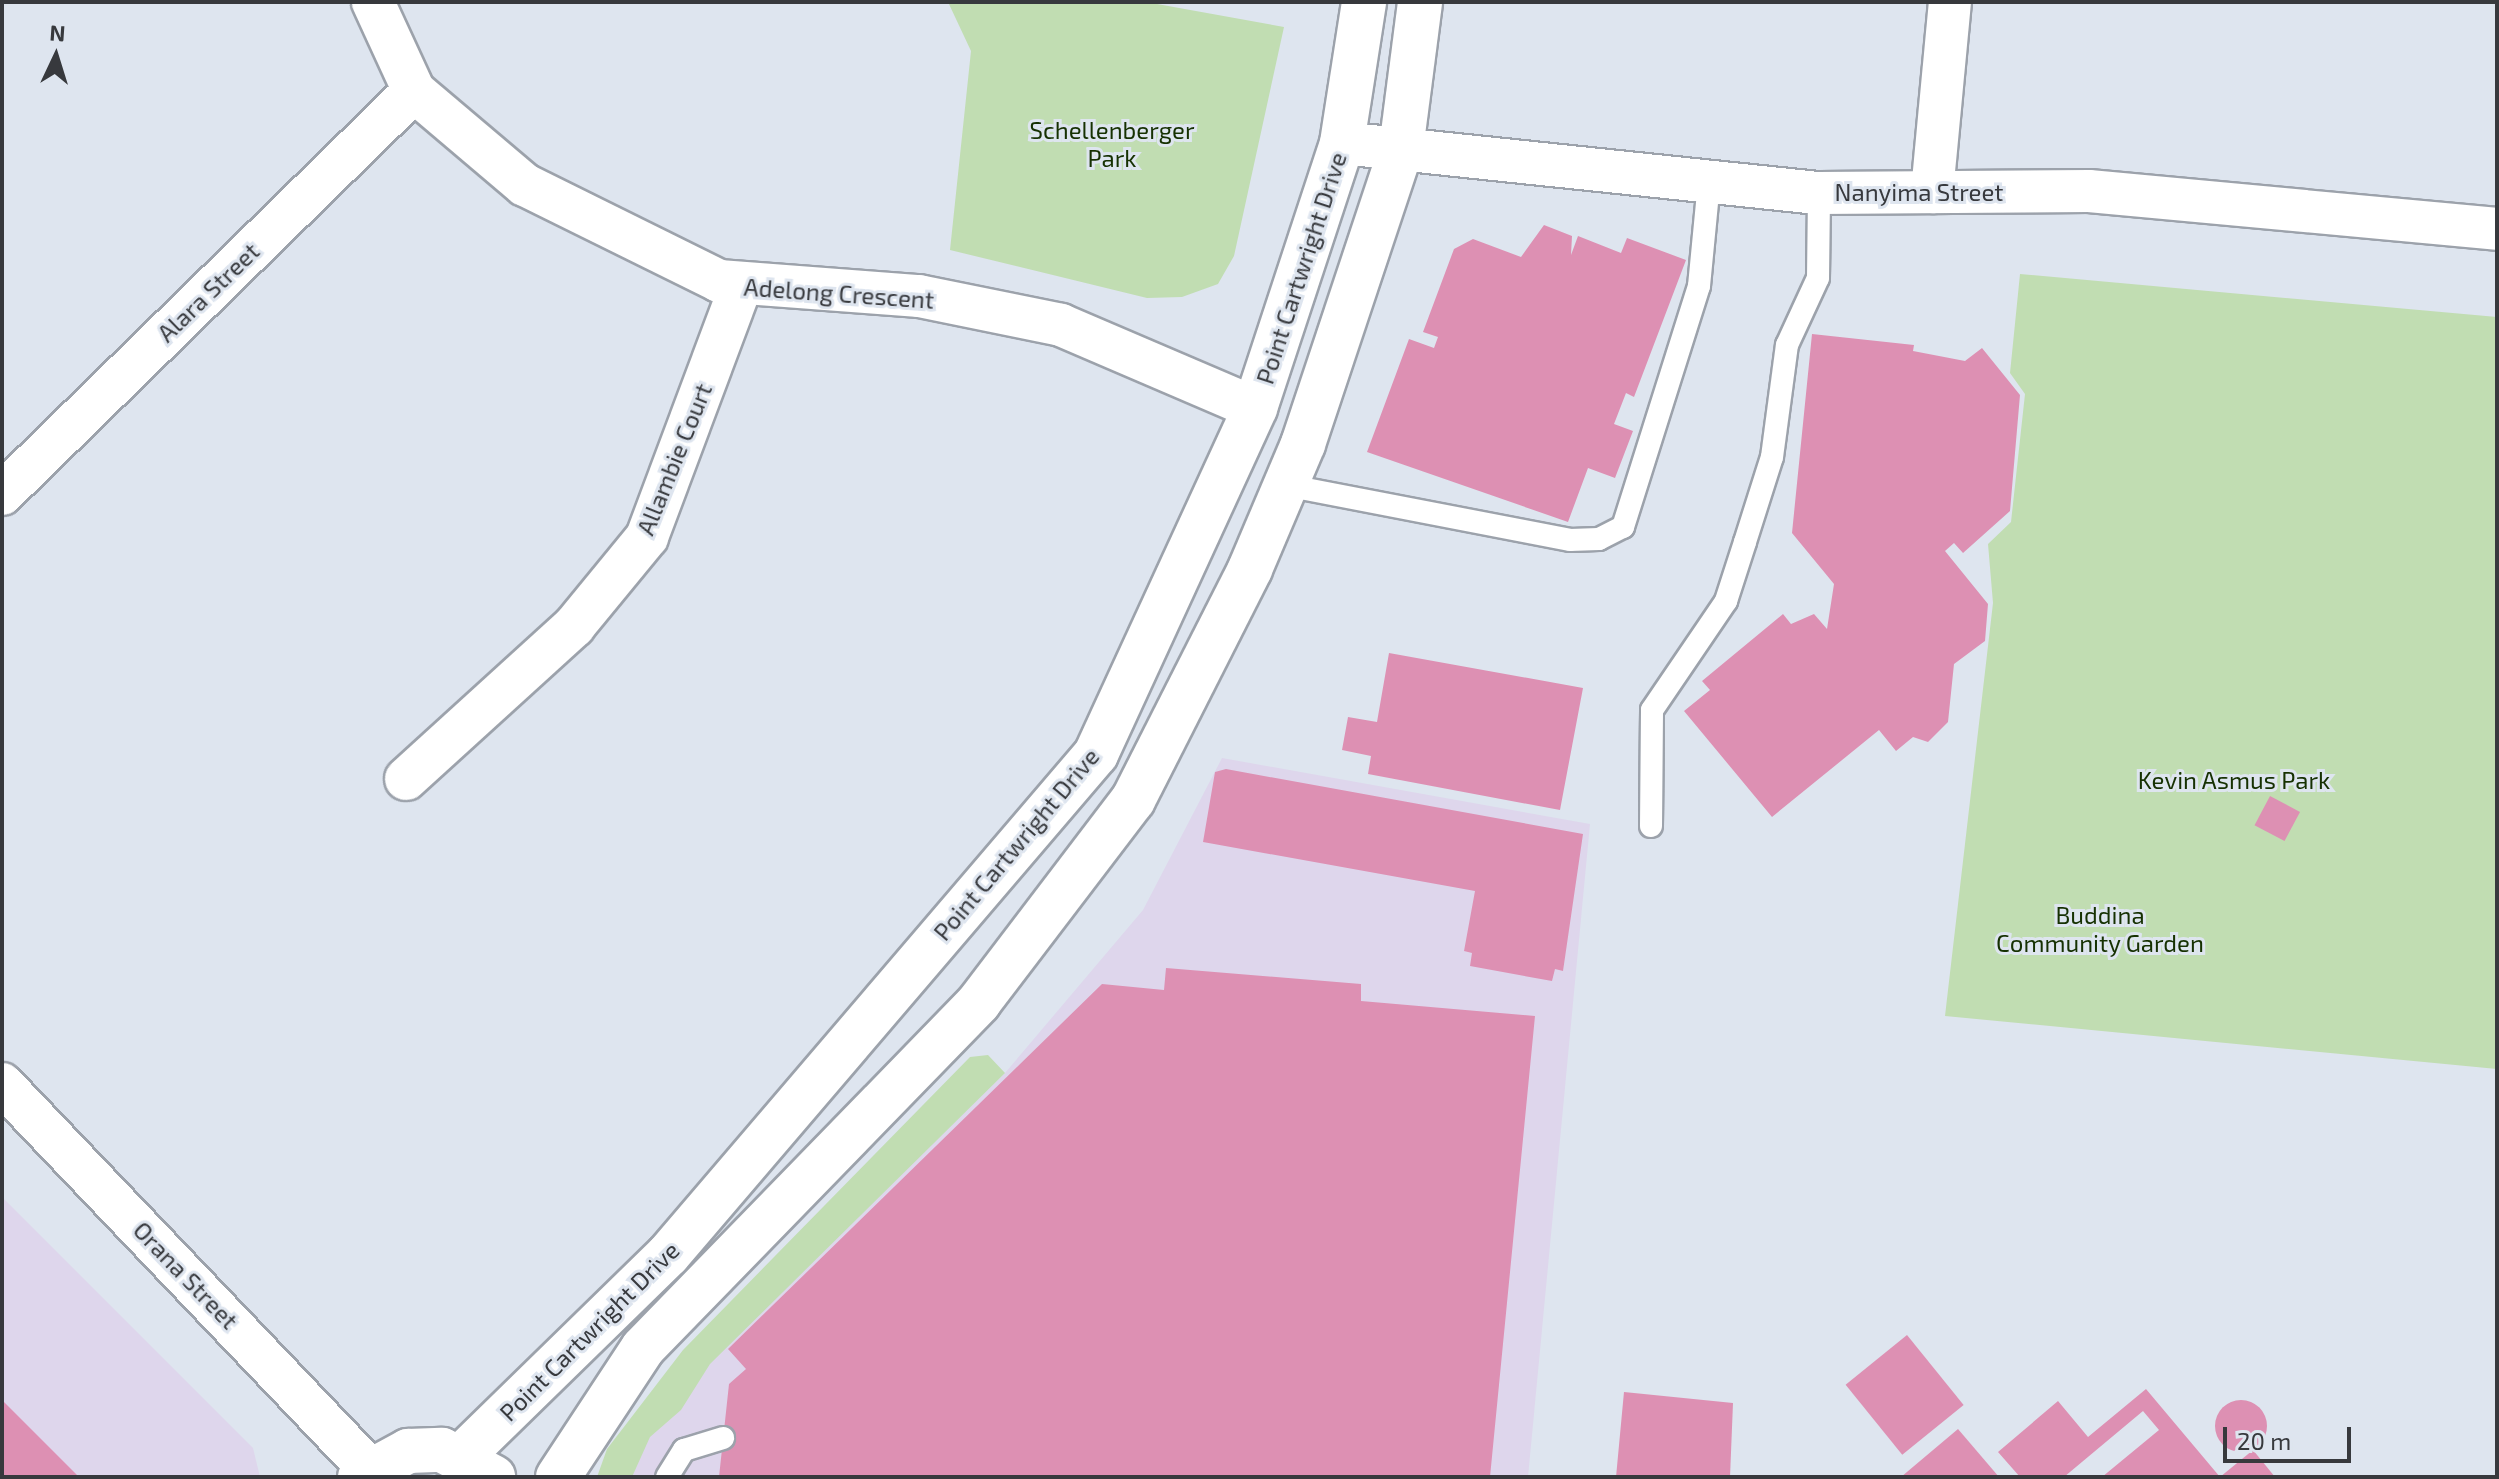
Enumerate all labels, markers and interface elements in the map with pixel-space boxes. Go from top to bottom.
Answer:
north arrow [16,16,96,96]
text: N [49,19,66,46]
park label: Schellenberger Park [1029,116,1195,172]
street label: Point Cartwright Drive [1250,149,1352,387]
street label: Nanyima Street [1835,178,2003,206]
street label: Alara Street [151,236,265,348]
street label: Adelong Crescent [743,272,935,314]
street label: Allambie Court [630,379,718,539]
street label: Point Cartwright Drive [927,742,1105,946]
park label: Kevin Asmus Park [2137,766,2331,794]
park label: Buddina Community Garden [1996,901,2204,957]
street label: Orana Street [128,1215,244,1335]
street label: Point Cartwright Drive [493,1235,685,1427]
scale bar [2227,1411,2355,1461]
text: 20 m [2237,1426,2291,1455]

